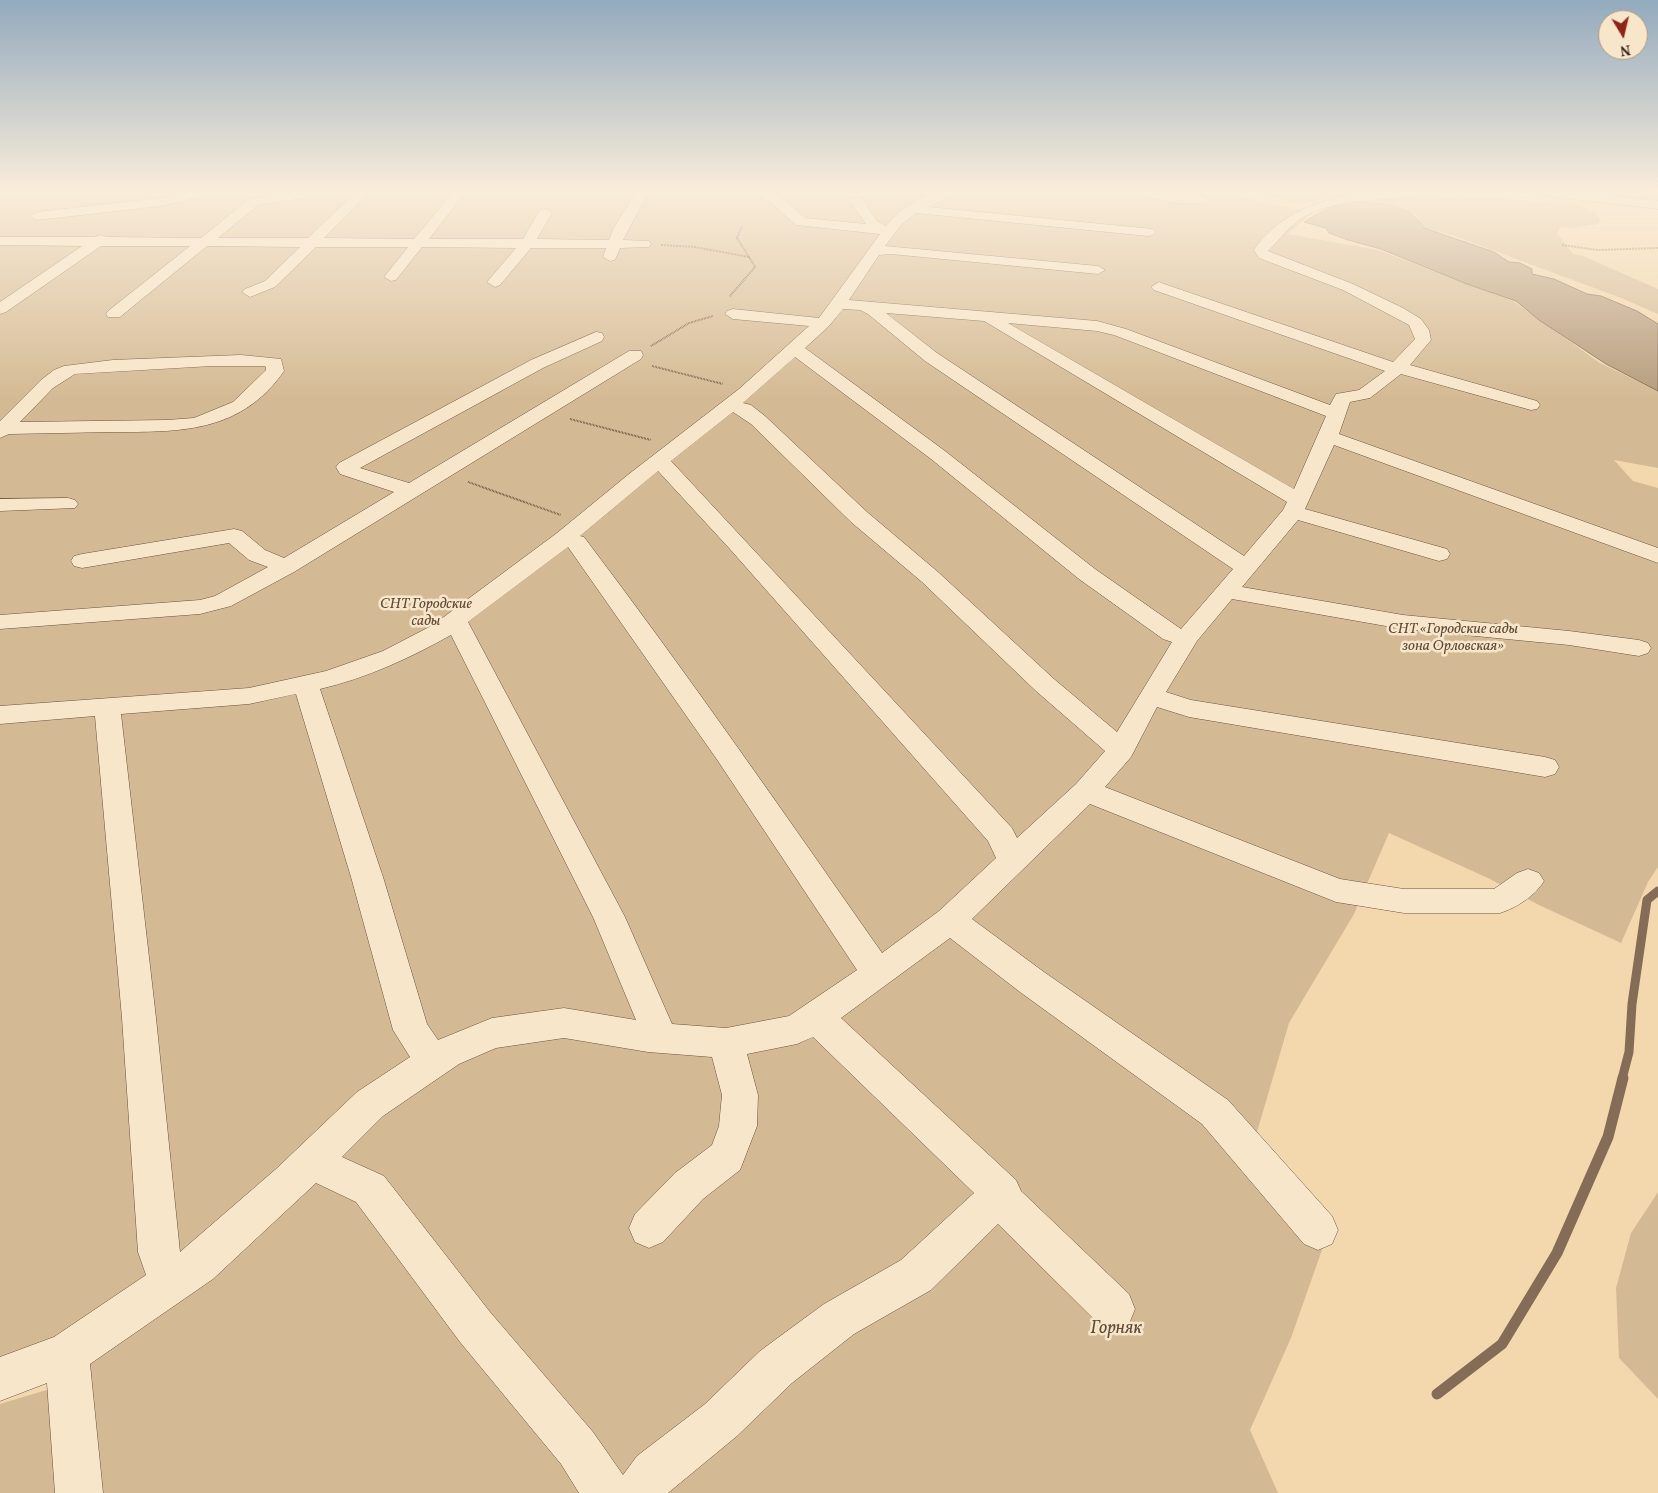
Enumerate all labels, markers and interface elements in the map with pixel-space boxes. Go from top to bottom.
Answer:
north arrow [1598,10,1648,60]
text: N [1619,39,1632,59]
park label: СНТ Городские сады [380,596,472,631]
park label: СНТ «Городские сады зона Орловская» [1388,621,1518,656]
park label: Горняк [1090,1319,1142,1341]

